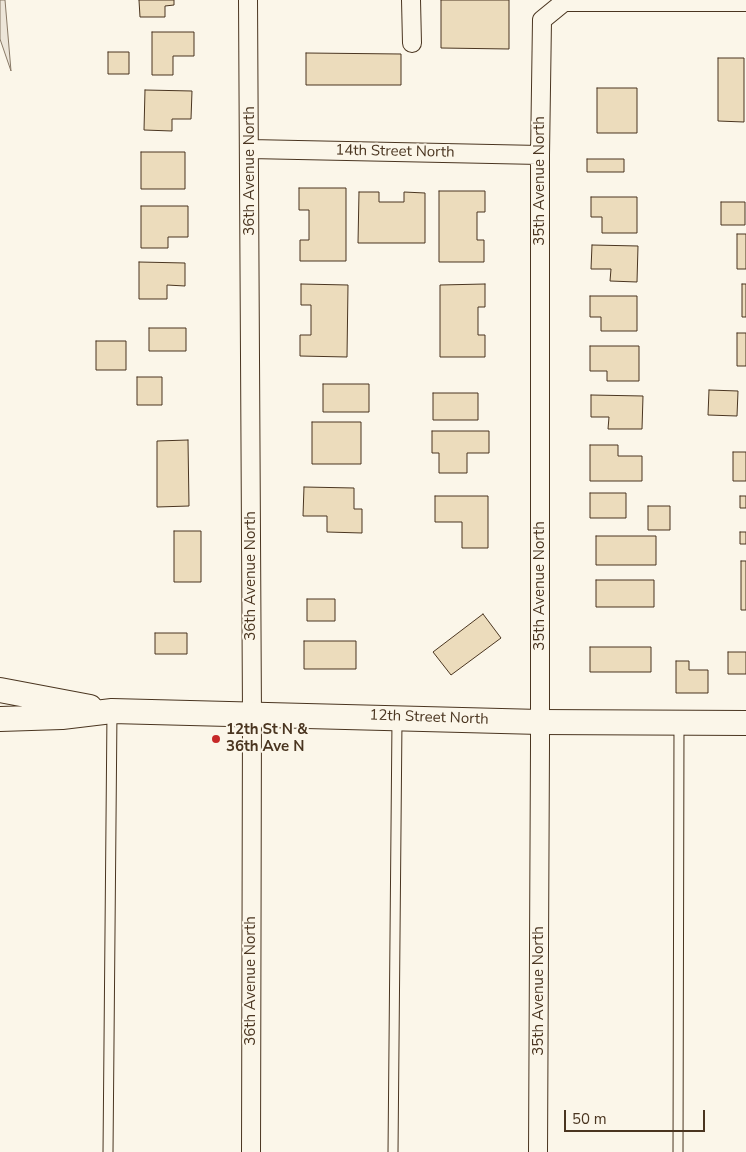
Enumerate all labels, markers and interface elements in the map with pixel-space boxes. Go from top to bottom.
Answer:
street label: 36th Avenue North [241,106,259,236]
street label: 35th Avenue North [531,116,549,246]
street label: 14th Street North [335,142,455,162]
street label: 36th Avenue North [242,511,260,641]
street label: 35th Avenue North [531,521,549,651]
street label: 12th Street North [369,707,489,729]
place label: 12th St N & 36th Ave N [226,721,308,756]
marker: 12th St N & 36th Ave N [210,733,222,745]
street label: 36th Avenue North [242,916,260,1046]
street label: 35th Avenue North [530,926,548,1056]
scale bar [566,1100,707,1132]
text: 50 m [572,1109,607,1129]

